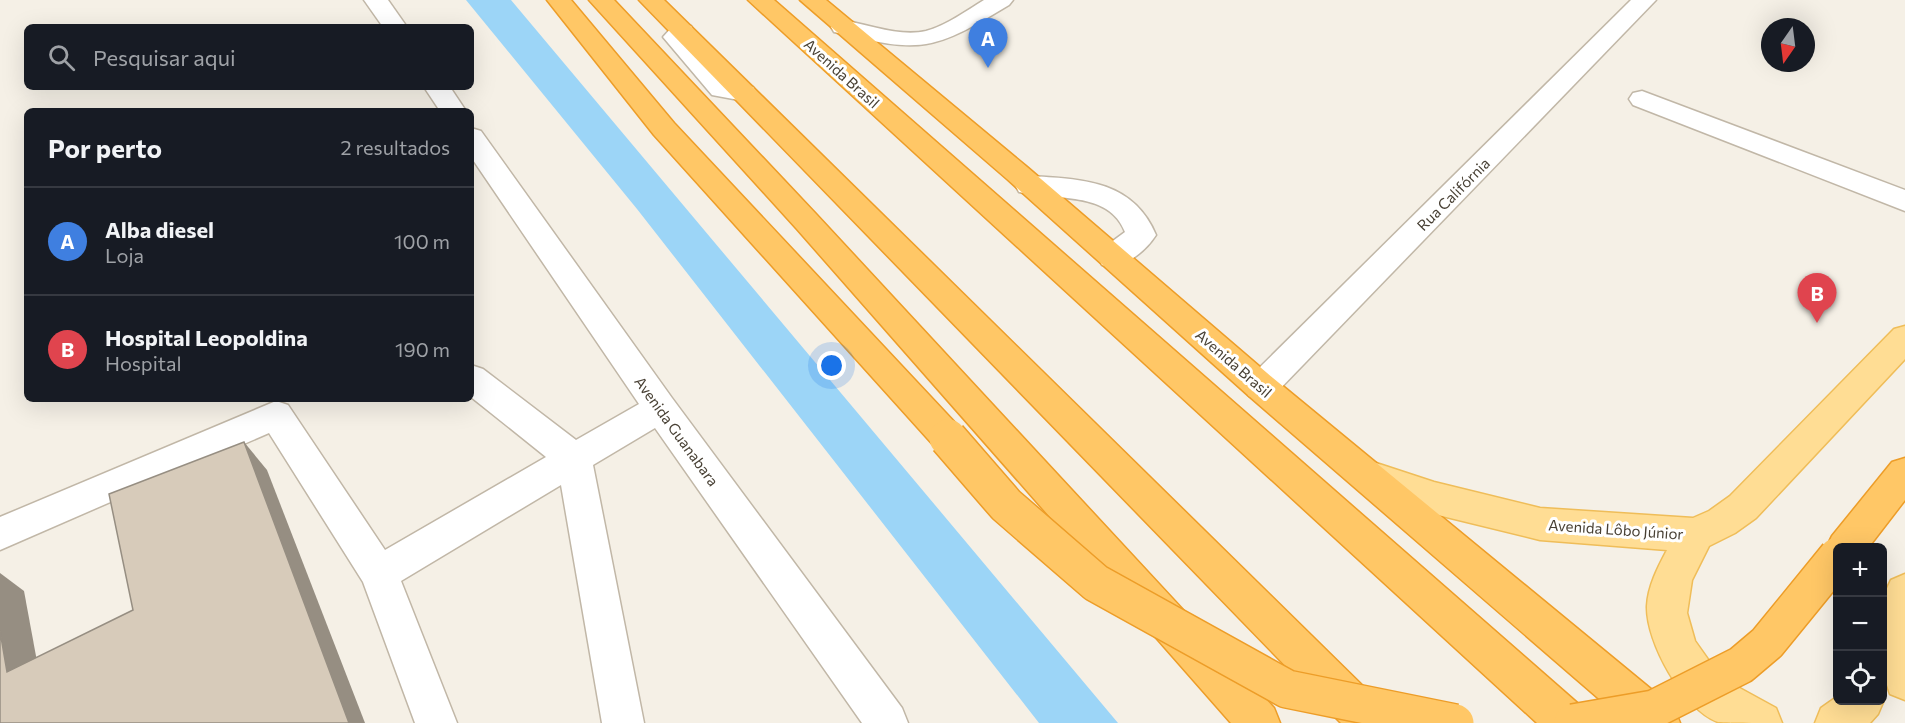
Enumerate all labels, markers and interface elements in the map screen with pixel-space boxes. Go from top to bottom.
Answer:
north arrow [1761,18,1815,72]
pin: A [968,19,1008,68]
search box [24,24,474,90]
street label: Avenida Brasil [801,35,883,111]
icon: search [45,41,78,74]
text: Pesquisar aqui [93,44,236,71]
text: Por perto [48,132,162,163]
text: 2 resultados [340,135,450,159]
street label: Rua Califórnia [1413,154,1493,234]
text: Alba diesel [105,216,214,243]
text: A [60,229,75,253]
text: 100 m [394,229,450,253]
text: Loja [105,243,144,267]
pin: B [1798,274,1836,323]
text: Hospital Leopoldina [105,324,308,351]
street label: Avenida Brasil [1192,325,1276,401]
text: B [61,337,74,361]
text: 190 m [395,337,450,361]
text: Hospital [105,351,182,375]
your location [817,351,846,380]
street label: Avenida Guanabara [631,373,723,489]
street label: Avenida Lôbo Júnior [1548,515,1684,543]
map controls [1833,543,1887,705]
button: + [1833,543,1887,597]
button: − [1833,597,1887,651]
button: locate [1833,651,1887,705]

